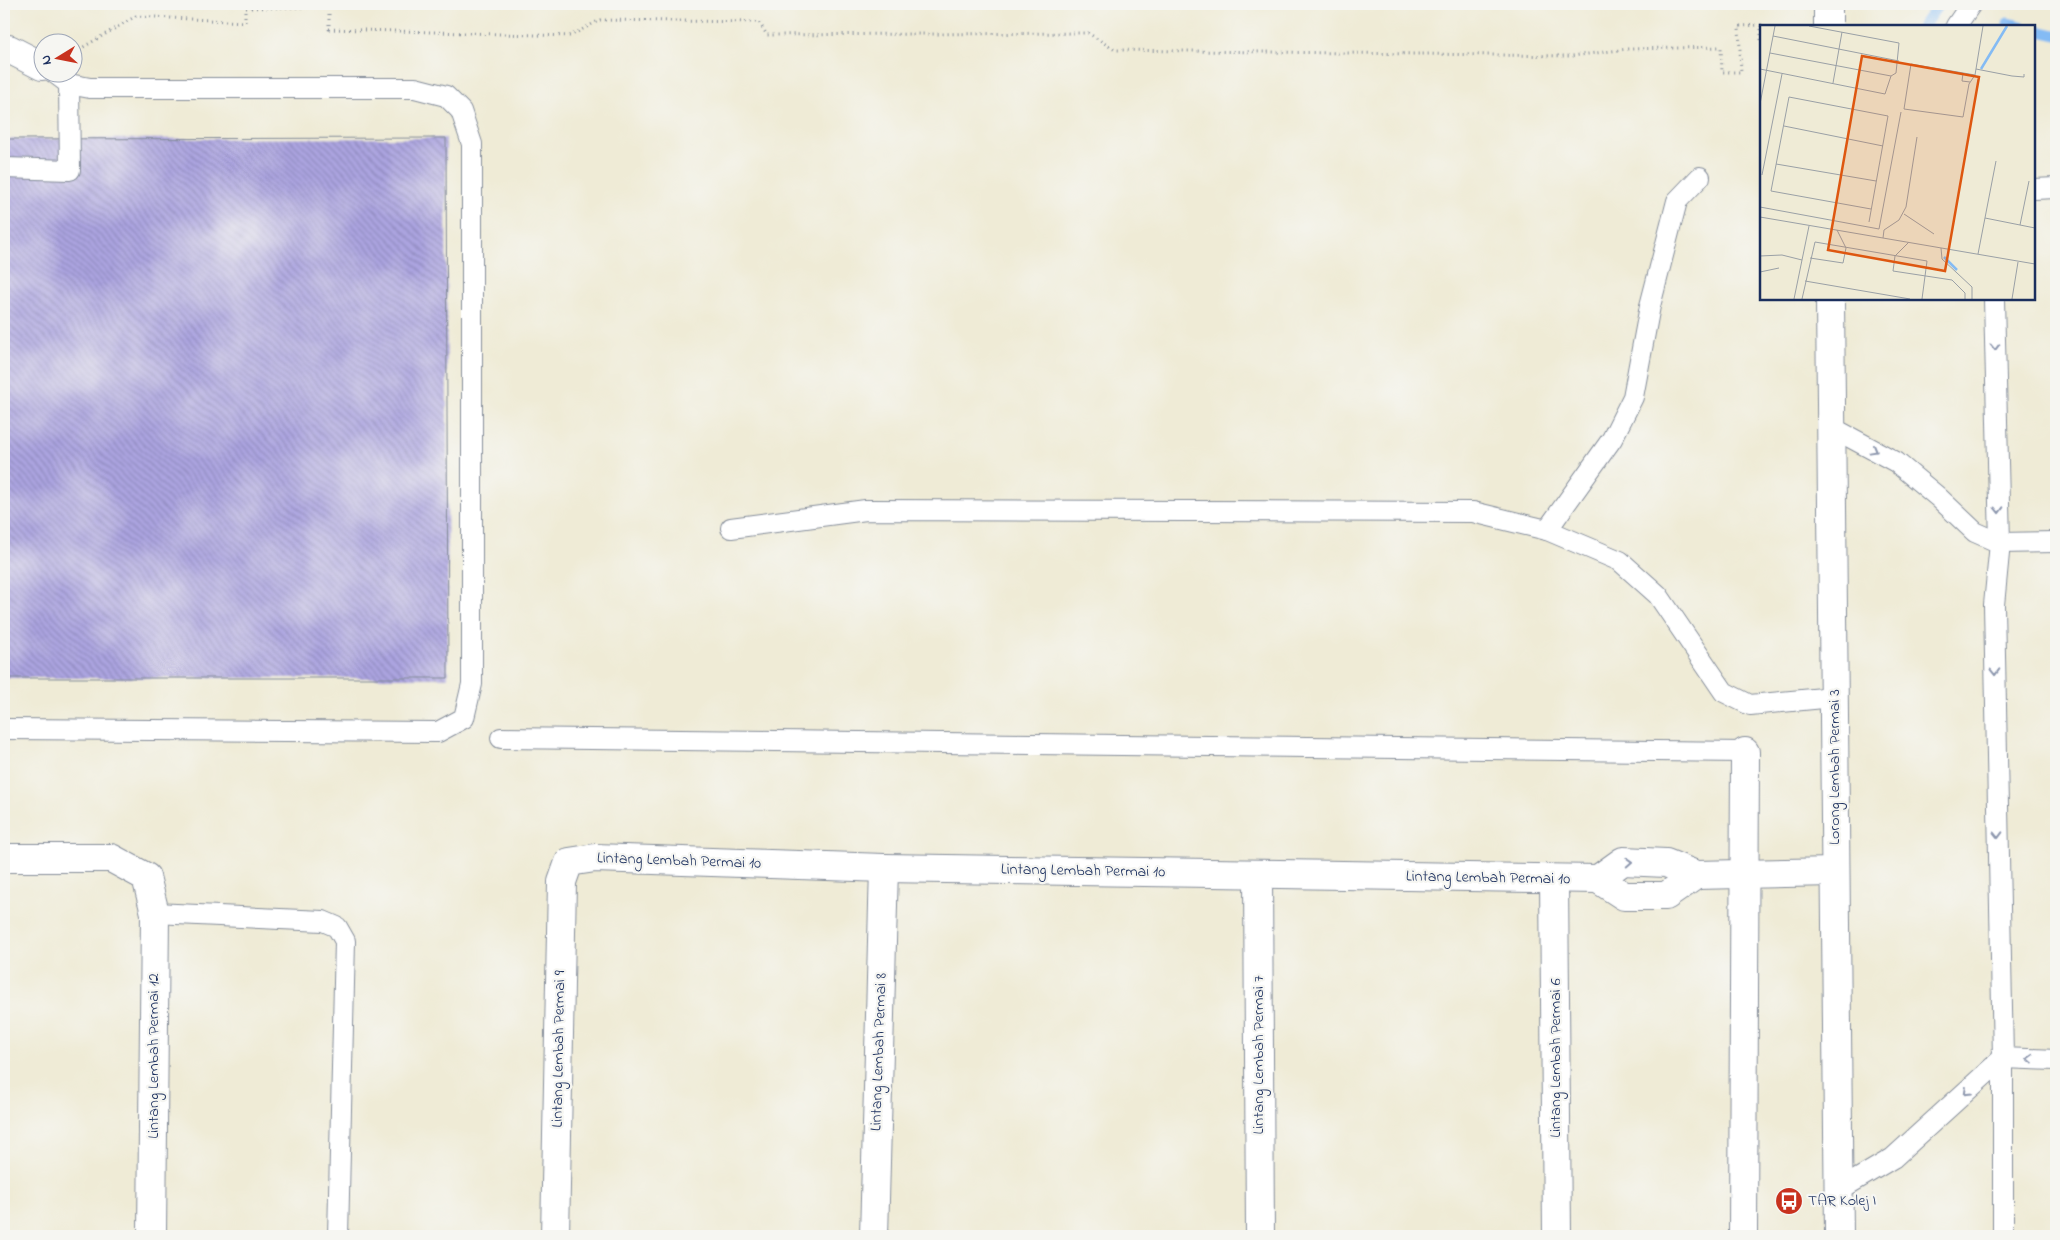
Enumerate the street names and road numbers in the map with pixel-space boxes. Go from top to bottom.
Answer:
street label: Lorong Lembah Permai 3 [1823,689,1847,845]
street label: Lintang Lembah Permai 10 [596,846,762,876]
street label: Lintang Lembah Permai 10 [1001,858,1165,884]
street label: Lintang Lembah Permai 10 [1406,865,1570,891]
street label: Lintang Lembah Permai 9 [546,970,572,1128]
street label: Lintang Lembah Permai 8 [864,972,894,1132]
street label: Lintang Lembah Permai 12 [142,973,166,1139]
street label: Lintang Lembah Permai 7 [1247,975,1271,1134]
street label: Lintang Lembah Permai 6 [1544,978,1568,1138]

